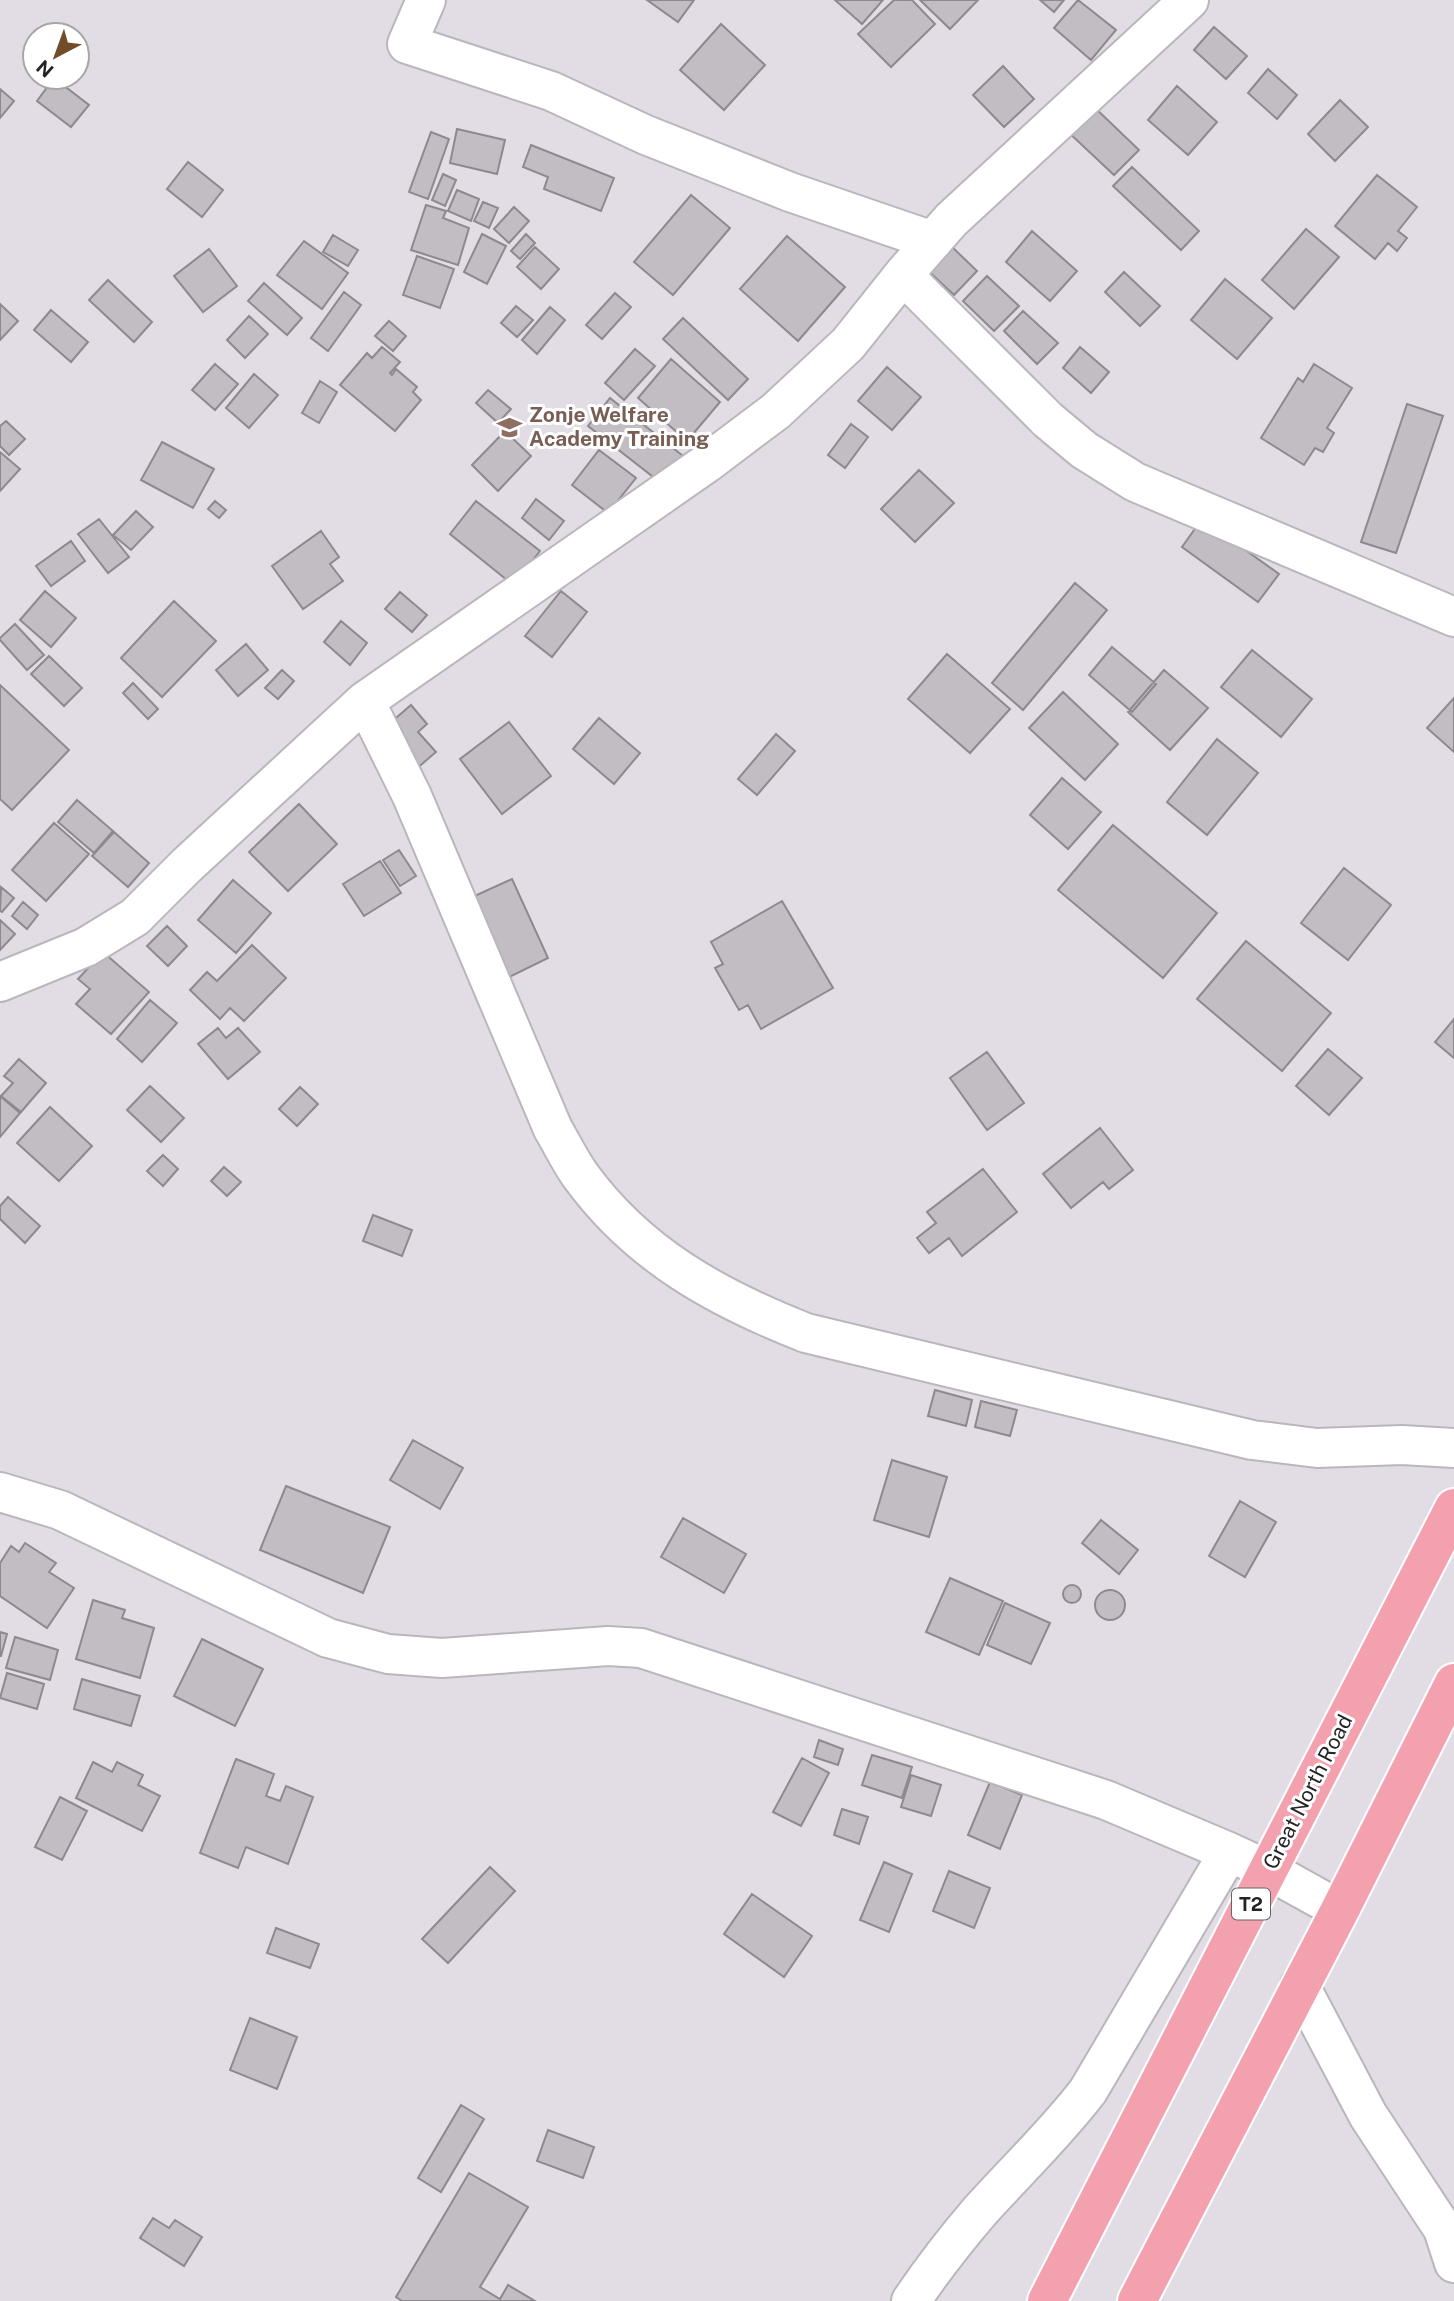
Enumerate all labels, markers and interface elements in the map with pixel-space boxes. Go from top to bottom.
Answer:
north arrow [21,21,91,91]
text: N [32,56,58,82]
place label: Zonje Welfare Academy Training [529,402,709,451]
school or university icon: Zonje Welfare Academy Training [495,413,523,441]
street label: Great North Road [1258,1710,1357,1873]
road number: T2 [1232,1888,1270,1920]

